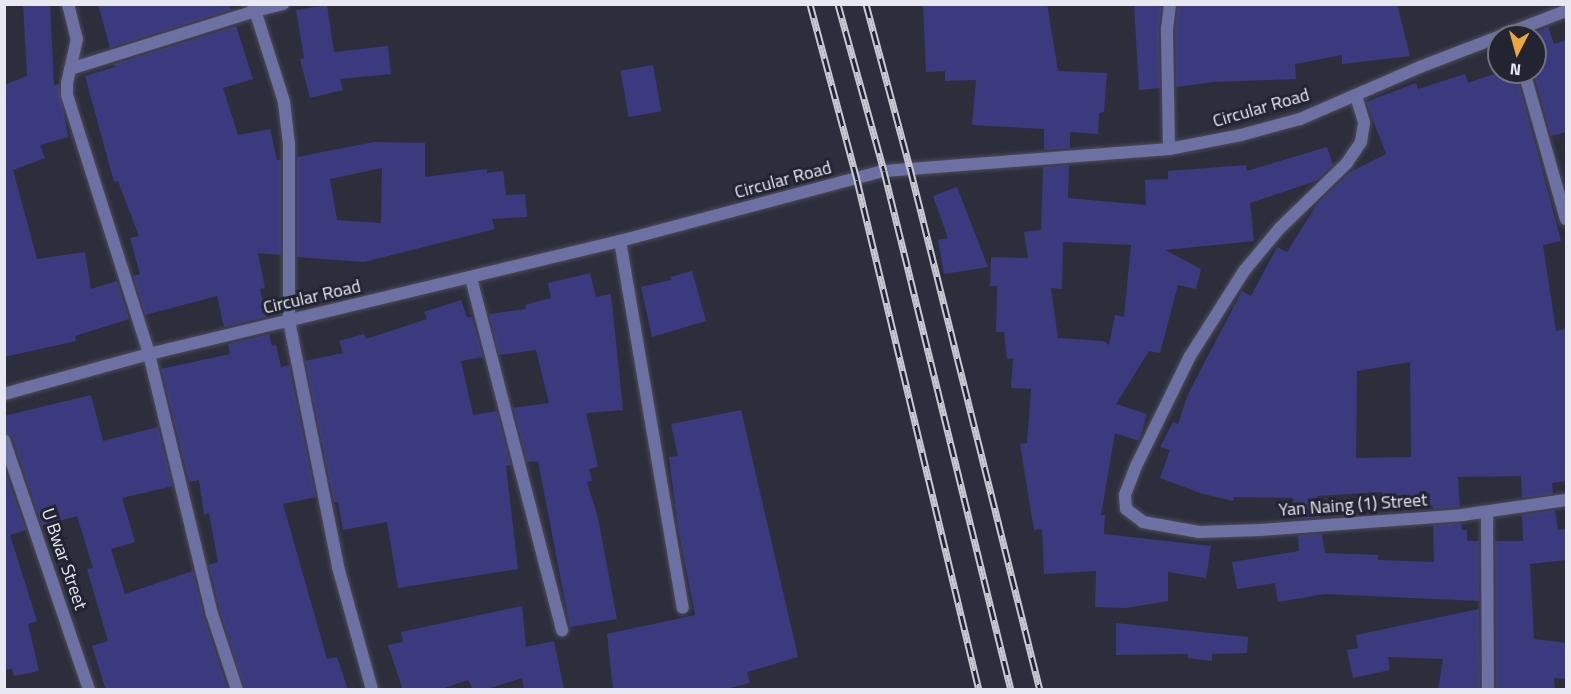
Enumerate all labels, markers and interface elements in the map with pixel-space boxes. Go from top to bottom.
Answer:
north arrow [1487,24,1547,84]
text: N [1509,57,1522,82]
street label: Circular Road [1210,84,1312,132]
street label: Circular Road [732,157,834,203]
street label: Circular Road [261,275,363,319]
street label: Yan Naing (1) Street [1278,489,1428,521]
street label: U Bwar Street [37,505,91,613]

